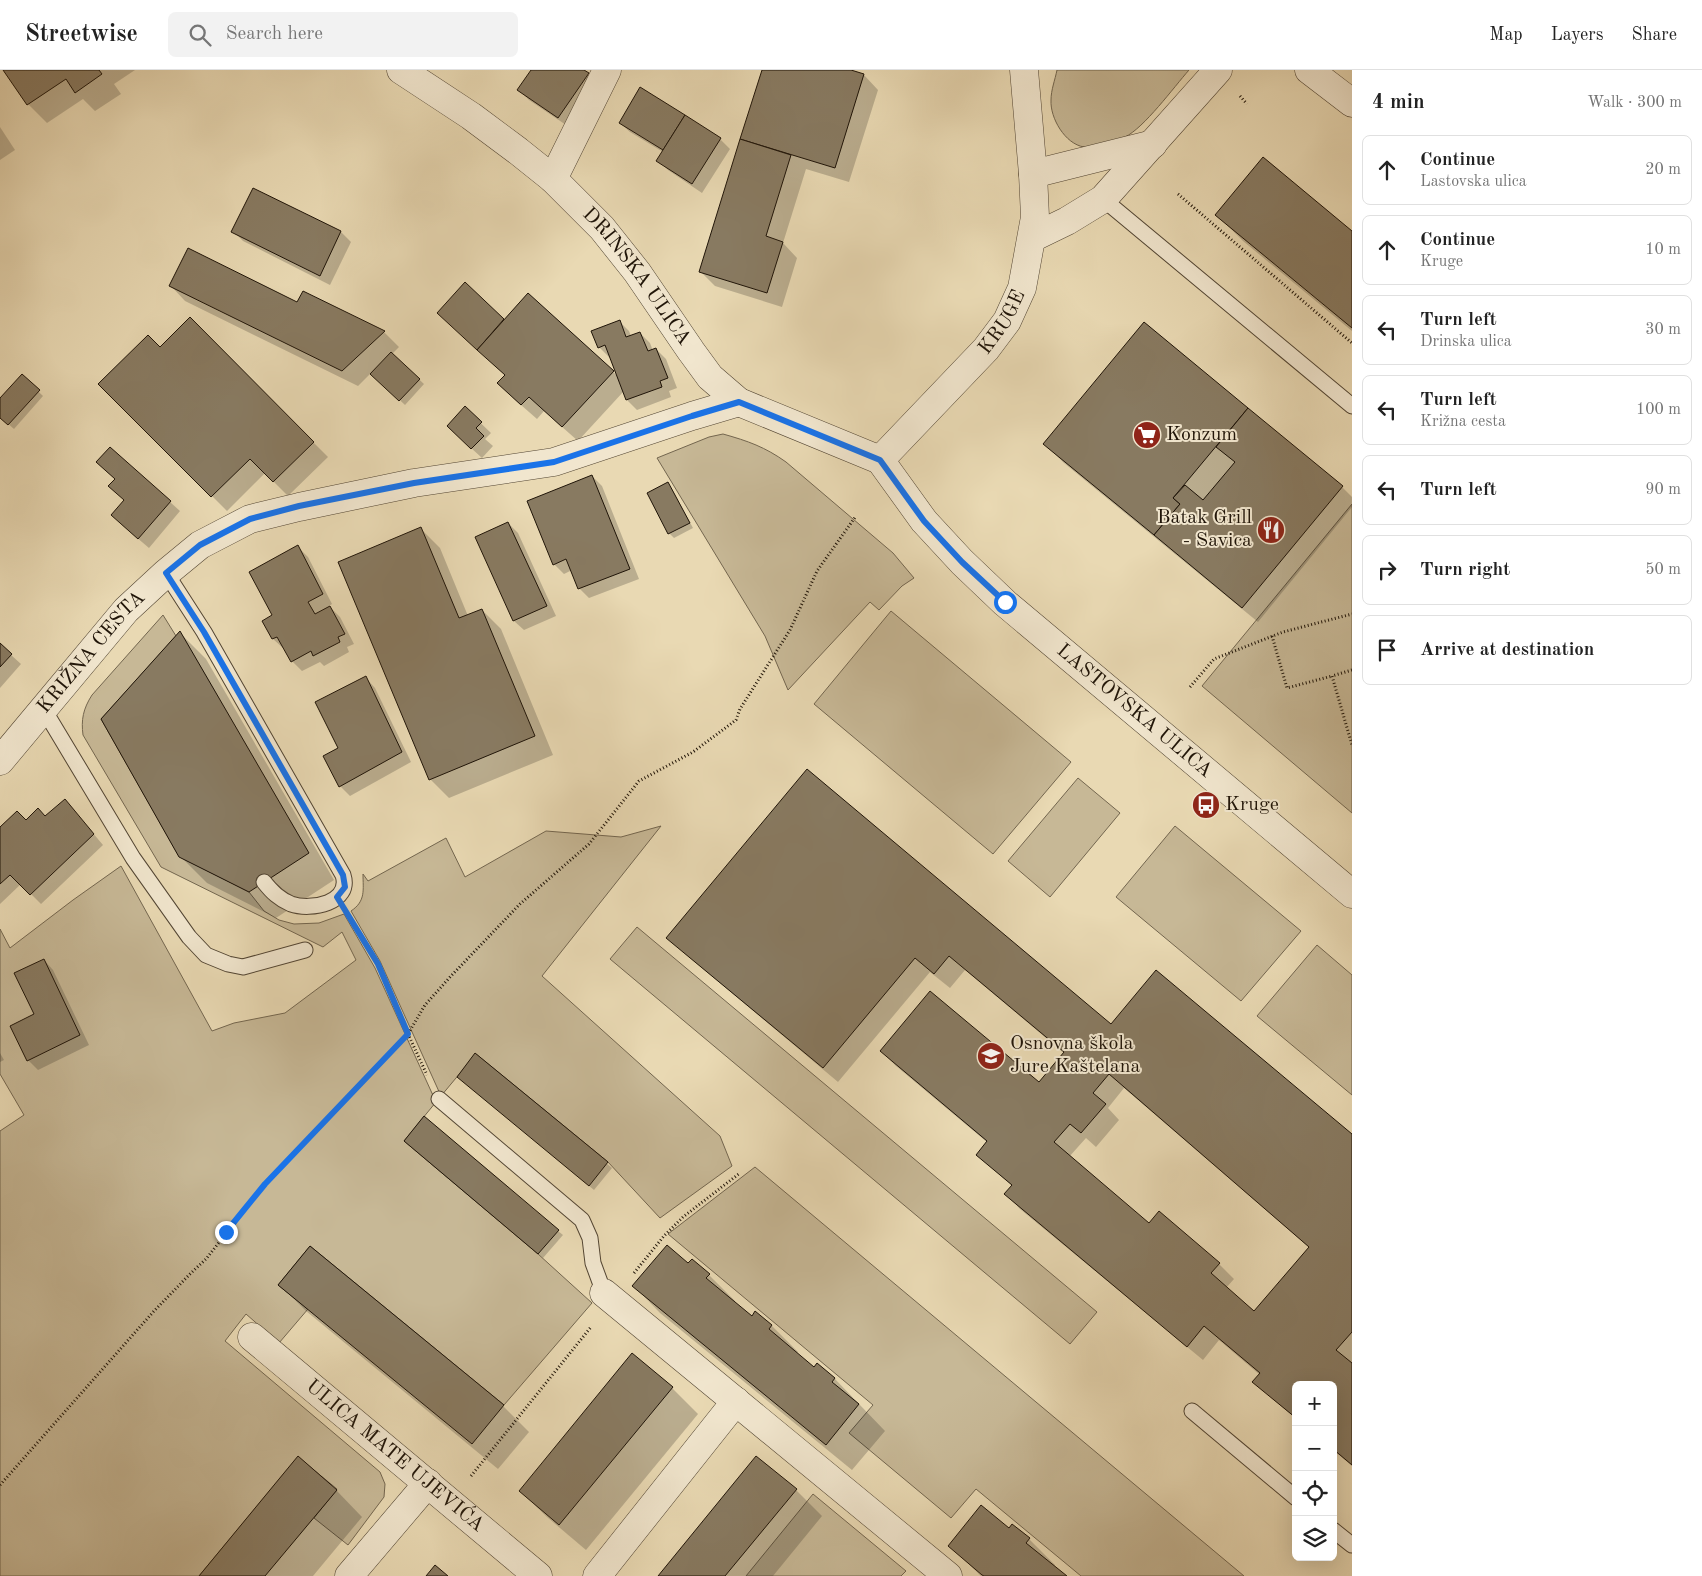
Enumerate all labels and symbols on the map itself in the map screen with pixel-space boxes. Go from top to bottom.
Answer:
street label: DRINSKA ULICA [578,204,694,349]
street label: KRUGE [975,287,1030,359]
supermarket icon: Konzum [1132,420,1162,450]
place label: Konzum [1166,425,1237,445]
place label: Batak Grill - Savica [1157,508,1252,551]
restaurant icon: Batak Grill - Savica [1256,515,1286,545]
street label: KRIŽNA CESTA [34,588,149,717]
route start [994,591,1017,614]
street label: LASTOVSKA ULICA [1052,641,1216,782]
bus stop icon: Kruge [1191,790,1221,820]
place label: Kruge [1225,795,1279,815]
place label: Osnovna škola Jure Kaštelana [1010,1034,1140,1077]
school or university icon: Osnovna škola Jure Kaštelana [976,1041,1006,1071]
route end [215,1221,238,1244]
street label: ULICA MATE UJEVIĆA [302,1376,488,1536]

